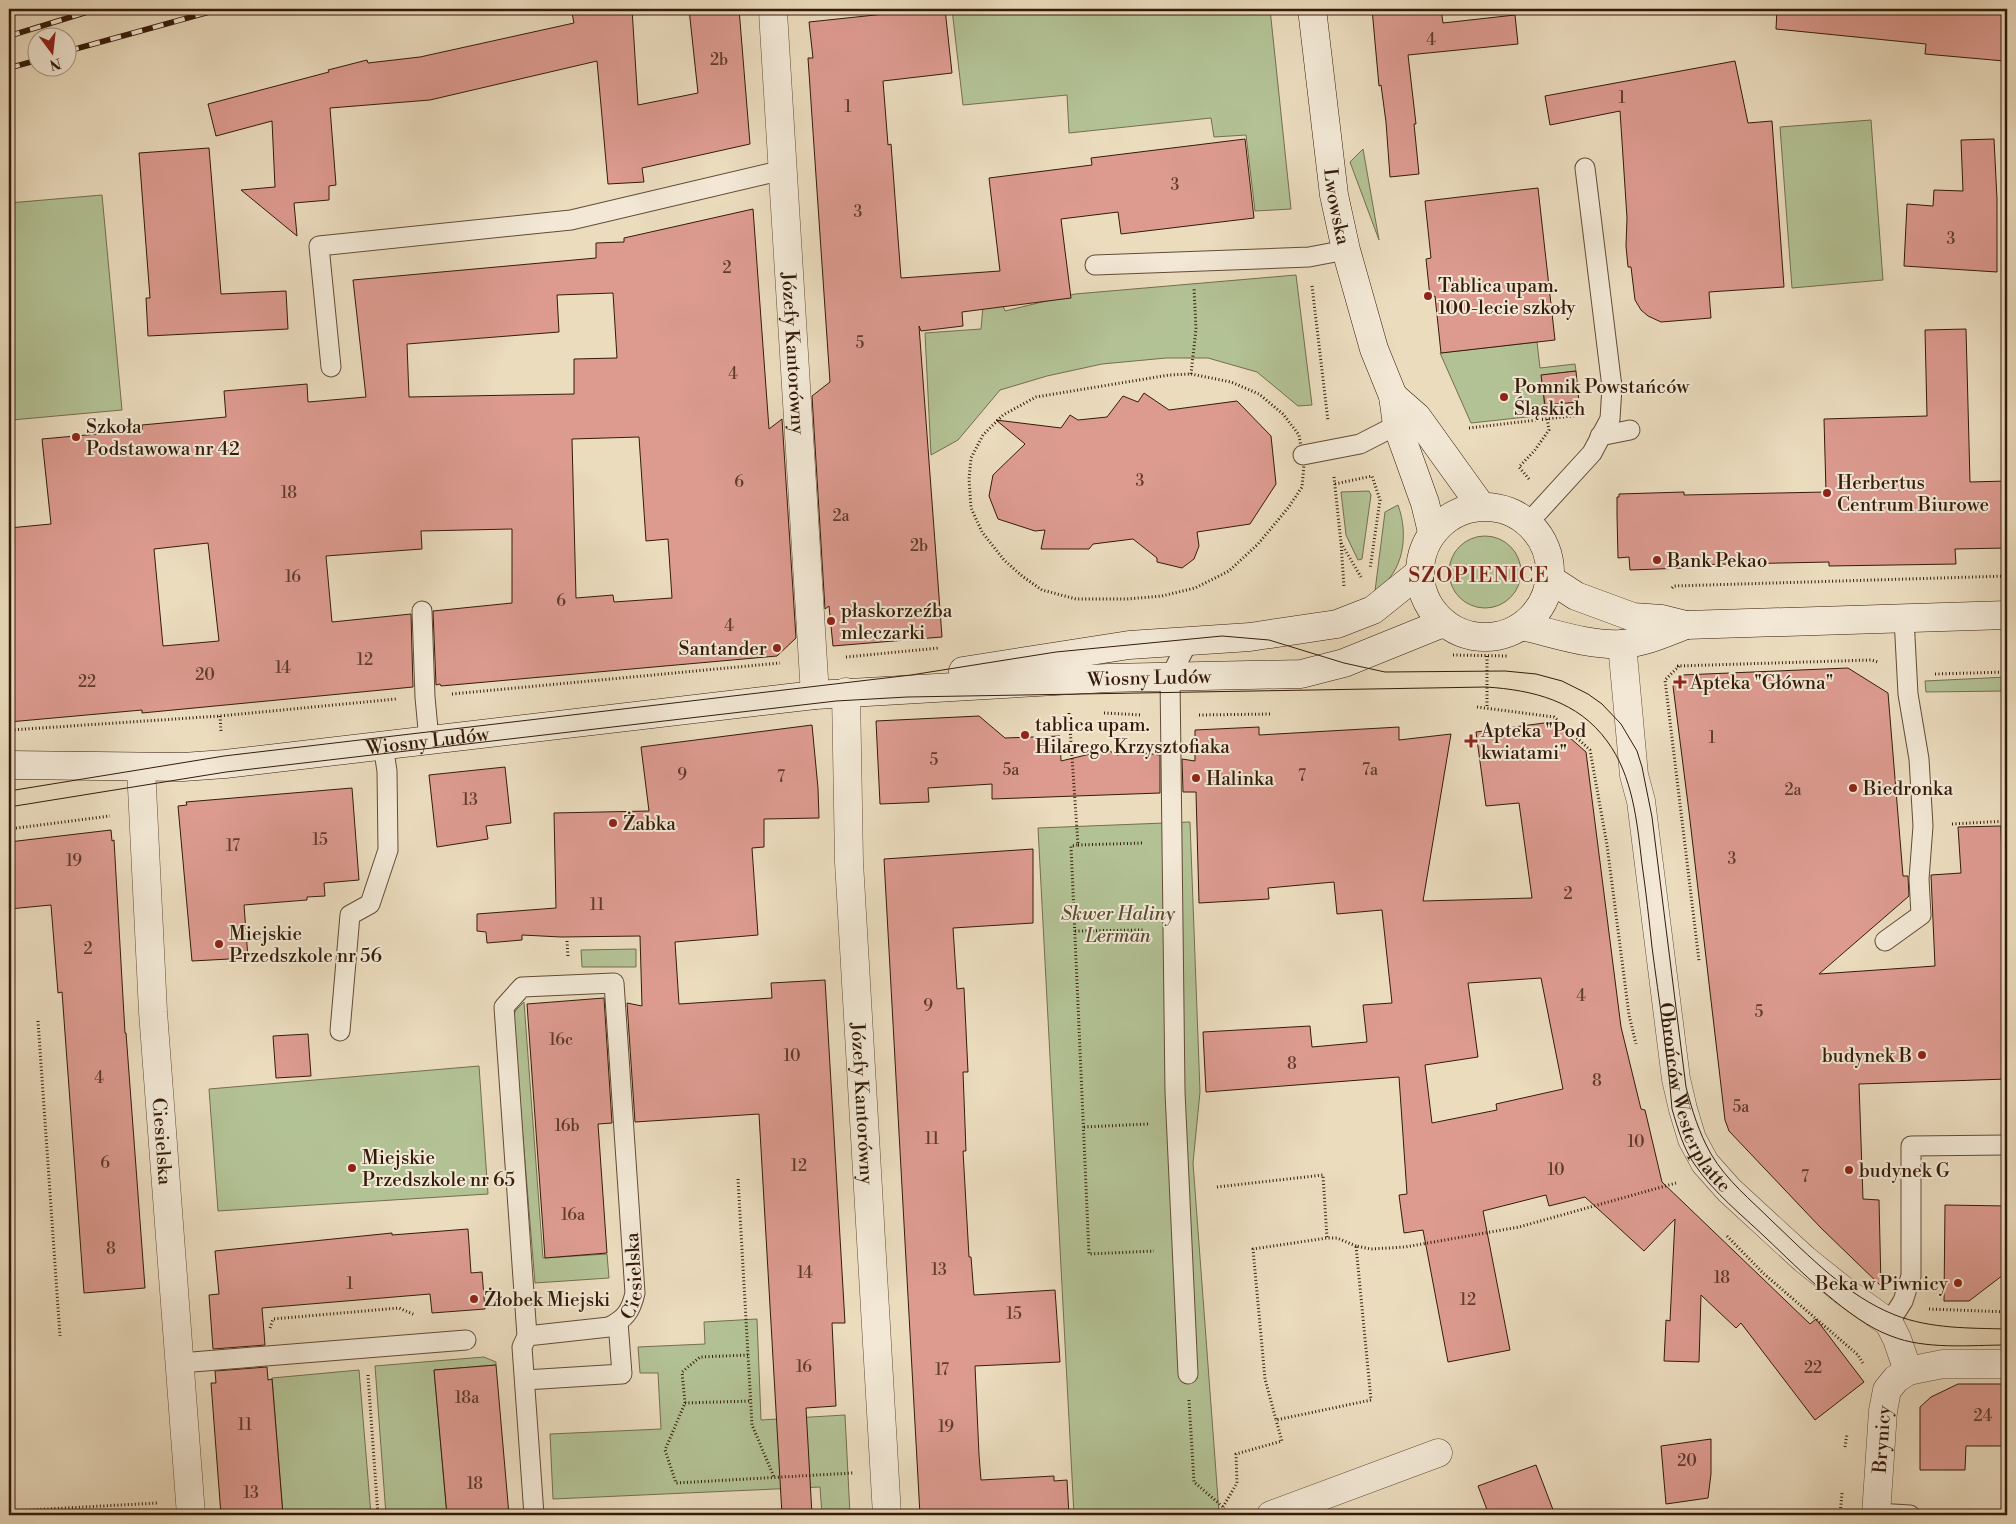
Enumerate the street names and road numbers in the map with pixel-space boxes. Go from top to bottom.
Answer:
street label: Lwowska [1318,167,1356,247]
street label: Józefy Kantorówny [776,271,810,436]
street label: Wiosny Ludów [1086,665,1212,692]
street label: Wiosny Ludów [364,722,491,761]
street label: Obrońców Westerplatte [1653,1001,1736,1197]
street label: Józefy Kantorówny [845,1021,879,1186]
street label: Ciesielska [147,1097,177,1186]
street label: Ciesielska [615,1231,648,1325]
street label: Brynicy [1868,1403,1897,1475]

